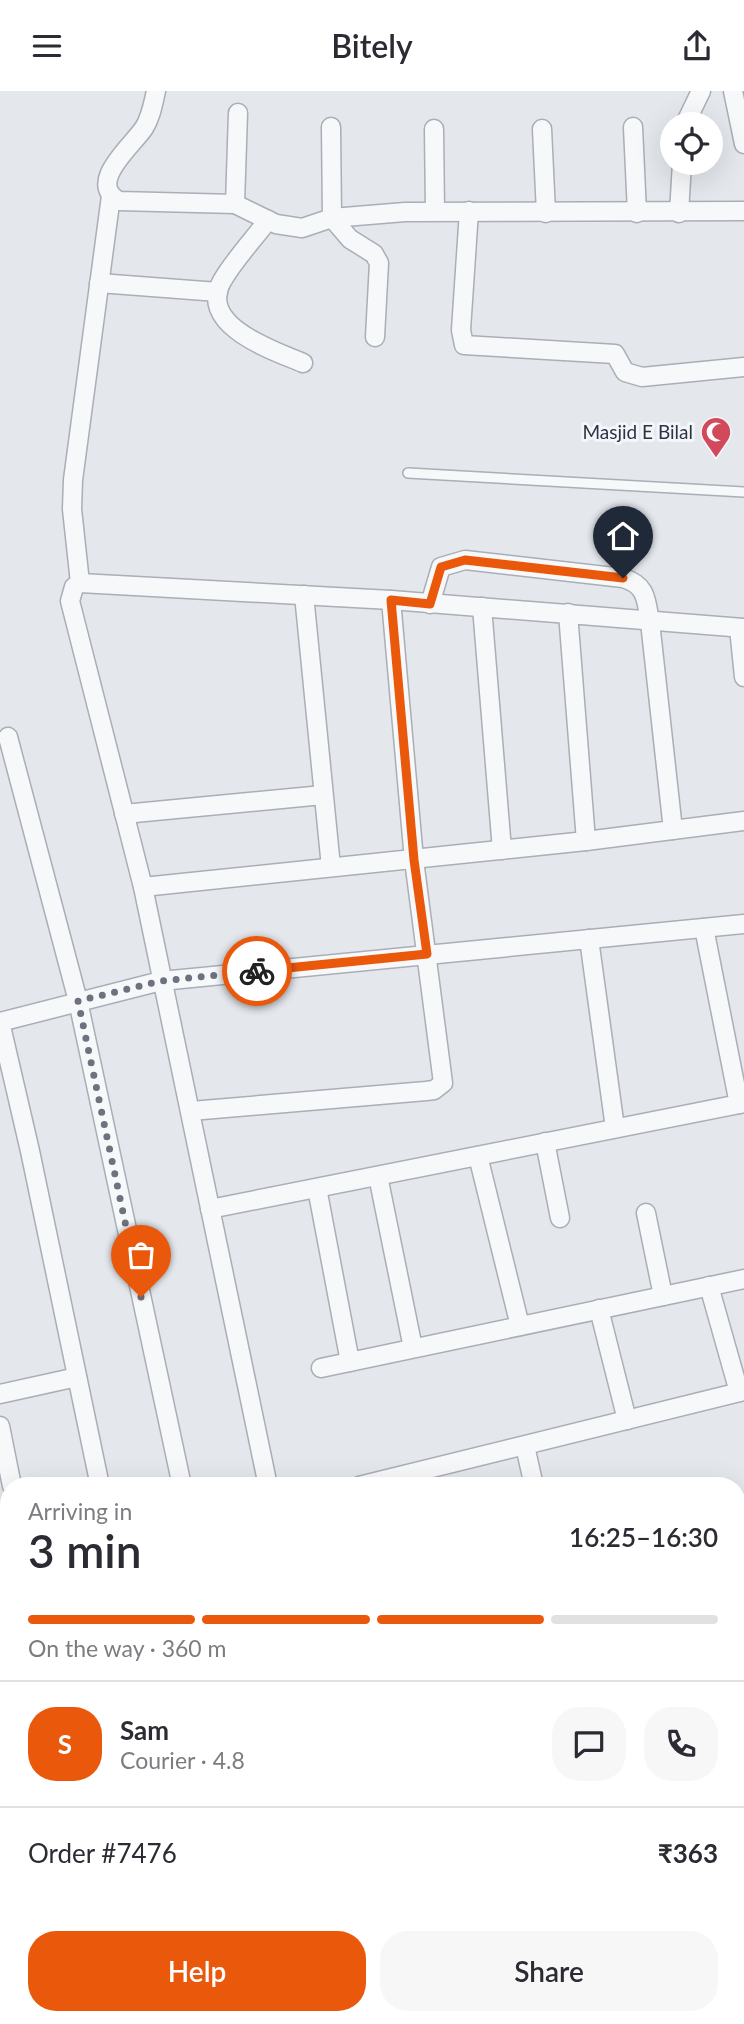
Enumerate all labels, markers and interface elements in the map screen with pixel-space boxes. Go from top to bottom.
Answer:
text: Bitely [331,26,413,65]
icon: menu [28,27,66,65]
icon: share [678,27,716,65]
map controls [660,112,723,175]
button: locate [660,112,723,175]
mosque icon: Masjid E Bilal [699,415,733,459]
place label: Masjid E Bilal [582,420,693,443]
pin [593,506,653,578]
icon: home [604,517,642,555]
courier [222,936,292,1006]
icon: bike [238,952,276,990]
pin [111,1225,171,1297]
icon: bag [122,1236,160,1274]
text: Arriving in [28,1497,132,1525]
text: 16:25–16:30 [569,1521,718,1553]
text: 3 min [28,1523,142,1578]
text: On the way · 360 m [28,1634,227,1662]
button: chat [552,1707,626,1781]
button: phone [644,1707,718,1781]
text: Sam [120,1714,169,1746]
text: S [58,1728,72,1760]
text: Courier · 4.8 [120,1746,245,1774]
text: Order #7476 [28,1837,177,1869]
text: ₹363 [658,1837,718,1869]
button: Help [28,1931,366,2011]
button: Share [380,1931,718,2011]

